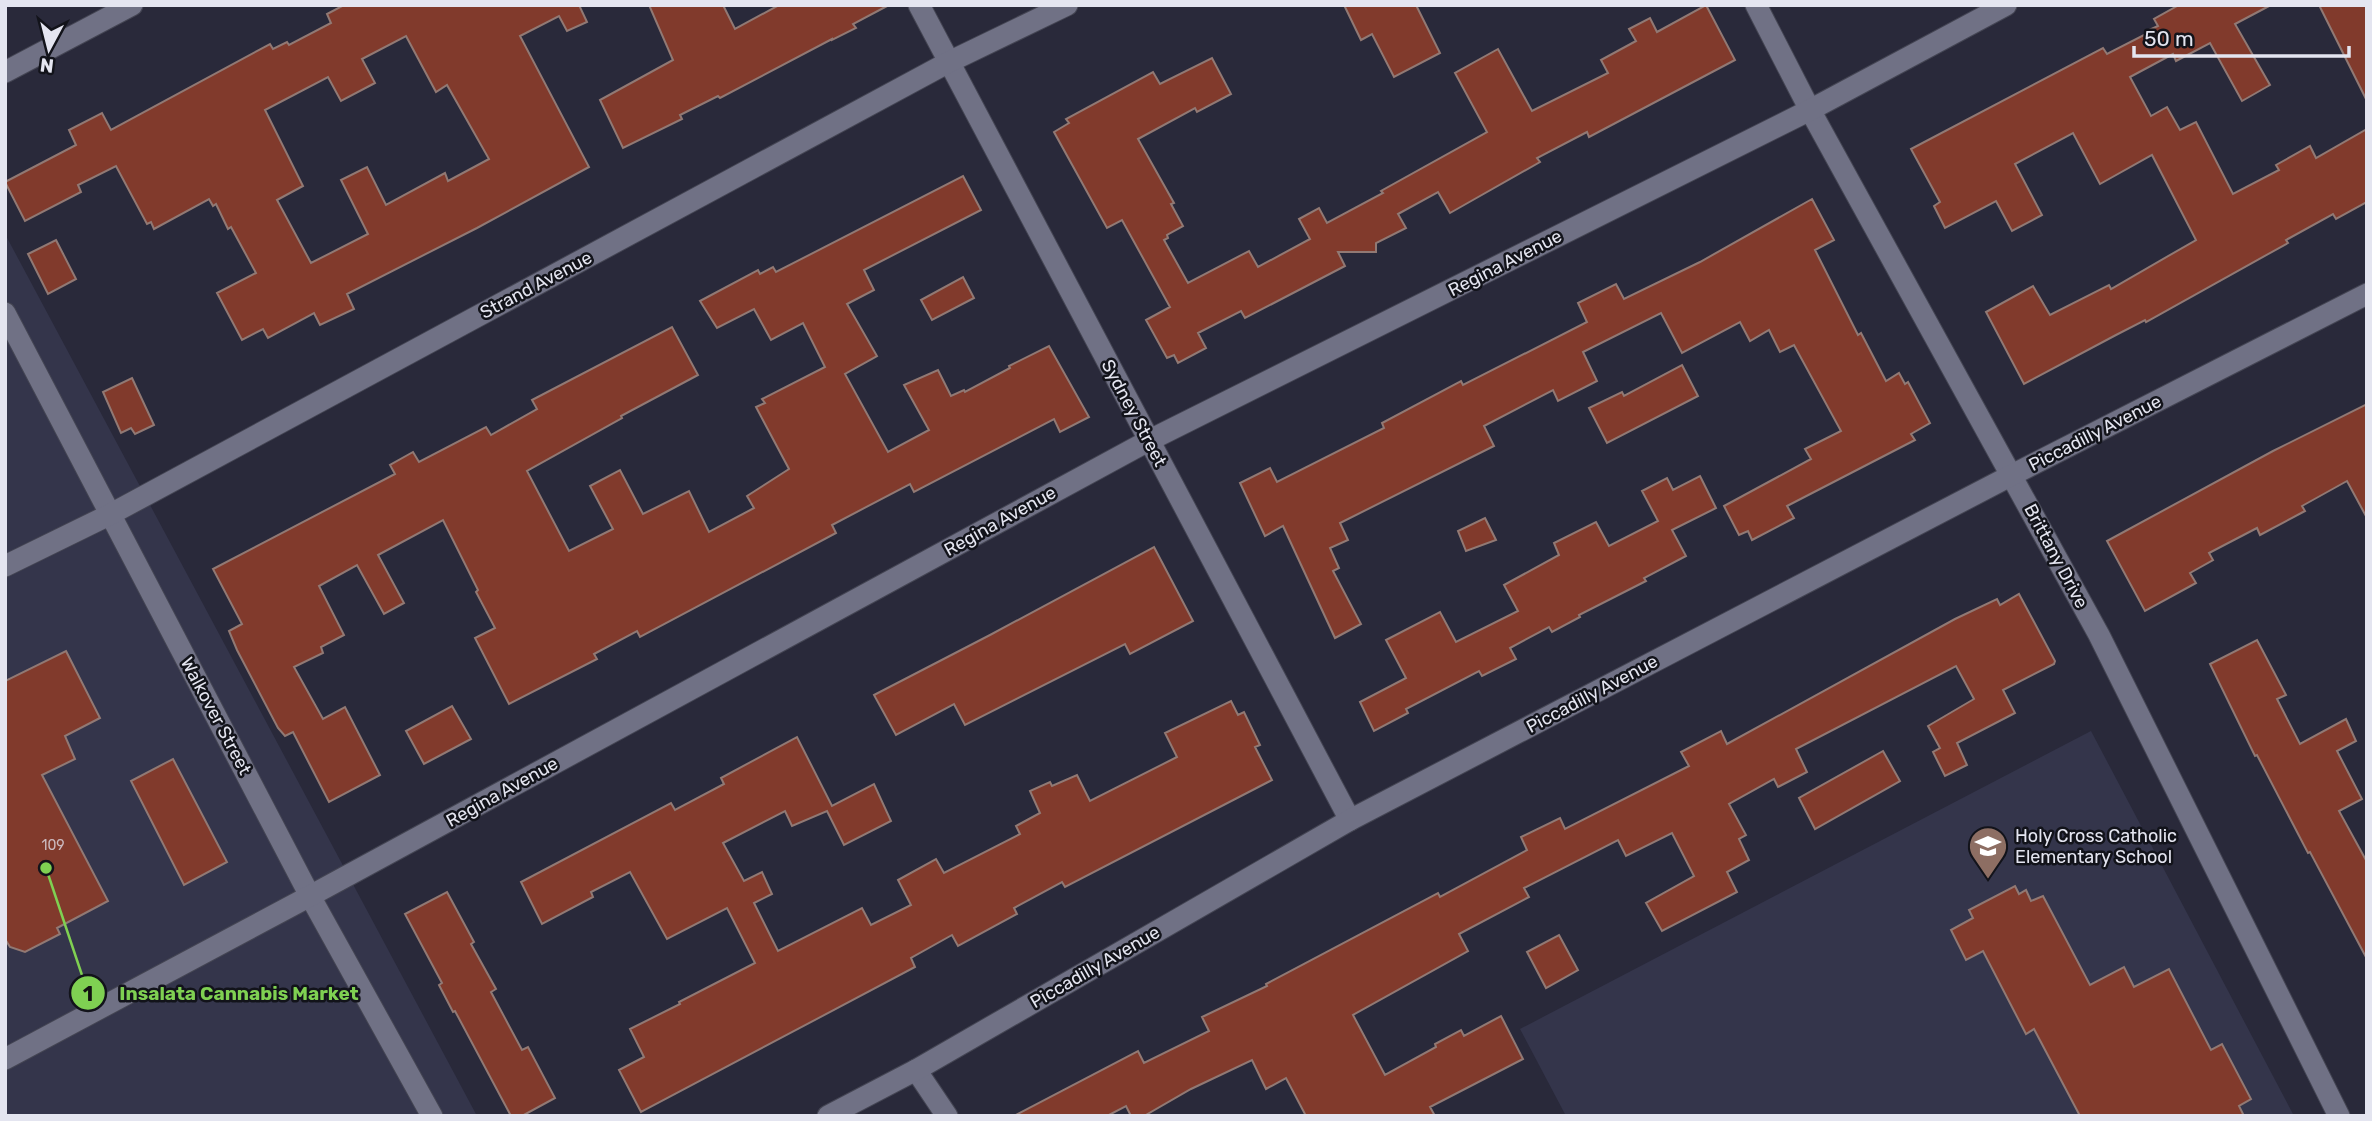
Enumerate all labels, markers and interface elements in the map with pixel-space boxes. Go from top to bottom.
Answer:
north arrow [14,14,84,84]
scale bar [2134,14,2349,58]
text: 50 m [2144,26,2194,51]
text: N [39,53,55,78]
street label: Regina Avenue [1444,225,1566,301]
street label: Strand Avenue [476,246,596,324]
street label: Sydney Street [1097,356,1171,470]
street label: Piccadilly Avenue [2025,390,2165,476]
street label: Regina Avenue [940,481,1060,561]
street label: Brittany Drive [2019,500,2093,612]
street label: Piccadilly Avenue [1522,650,1662,738]
street label: Walkover Street [176,654,256,778]
street label: Regina Avenue [442,752,562,832]
school or university icon: Holy Cross Catholic Elementary School [1967,825,2009,880]
place label: Holy Cross Catholic Elementary School [2015,825,2177,868]
house number: 109 [41,837,65,854]
street label: Piccadilly Avenue [1026,921,1164,1013]
callout: Insalata Cannabis Market [70,973,373,1013]
text: 1 [83,981,93,1006]
text: Insalata Cannabis Market [119,982,359,1005]

